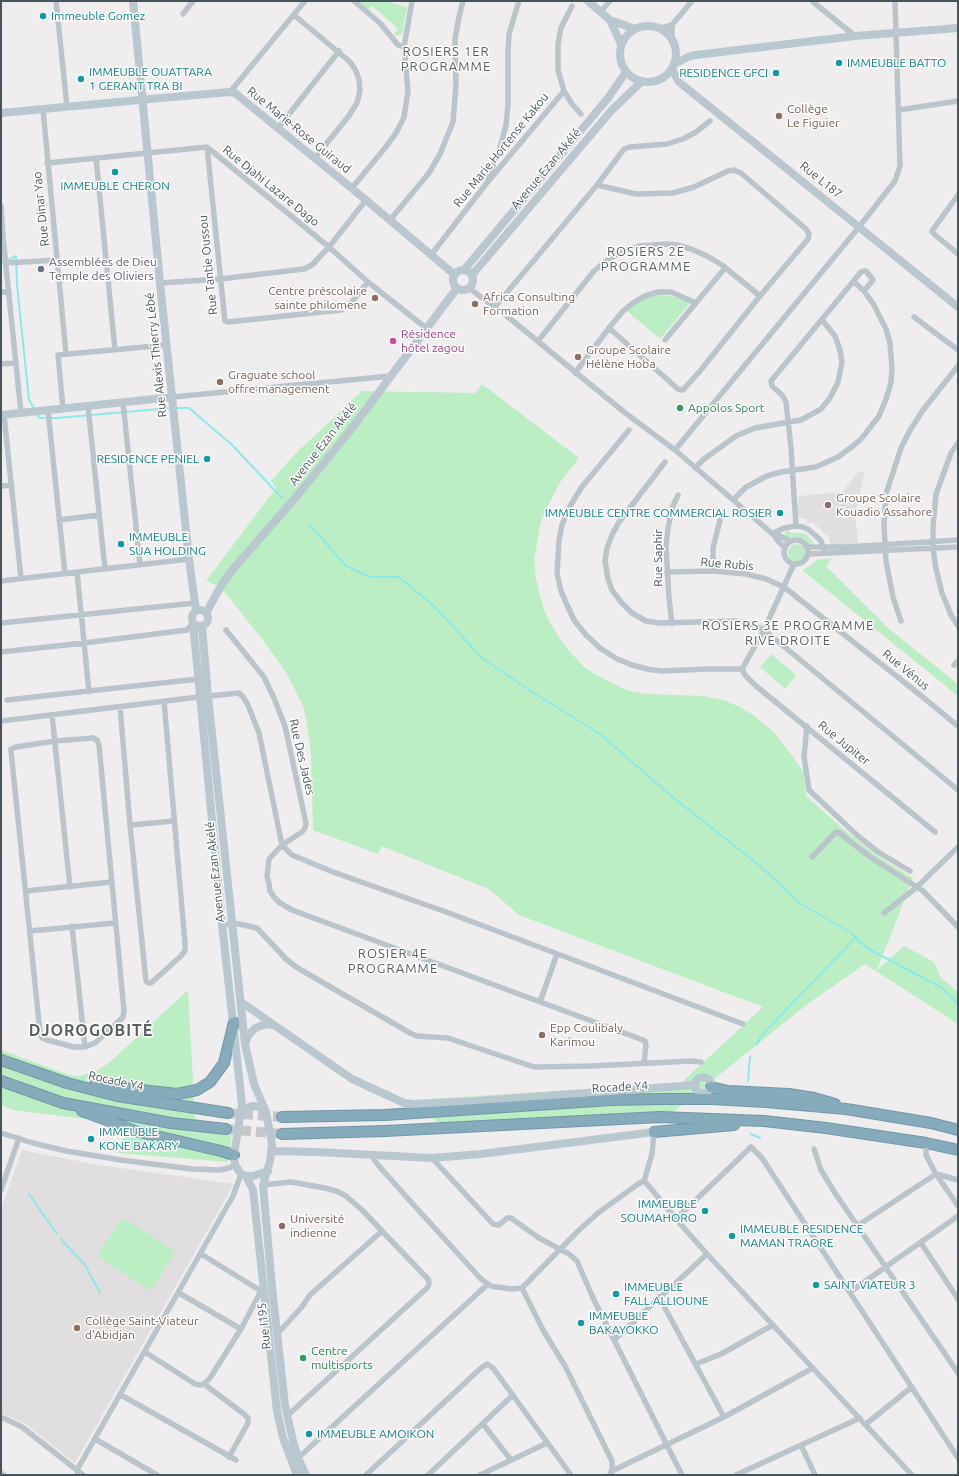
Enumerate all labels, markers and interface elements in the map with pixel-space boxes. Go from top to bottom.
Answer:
place label: Immeuble Gomez [51,9,145,23]
marker: Immeuble Gomez [38,11,48,21]
district label: ROSIERS 1ER PROGRAMME [401,44,491,75]
place label: IMMEUBLE BATTO [847,56,946,70]
marker: IMMEUBLE BATTO [834,58,844,68]
place label: IMMEUBLE OUATTARA 1 GERANT TRA BI [89,65,212,93]
place label: RESIDENCE GFCI [679,66,768,80]
marker: RESIDENCE GFCI [771,68,781,78]
marker: IMMEUBLE OUATTARA 1 GERANT TRA BI [76,74,86,84]
street label: Rue Marie-Rose Guiraud [244,84,354,176]
street label: Rue Marie Hortense Kakou [450,90,552,210]
place label: Collège Le Figuier [787,102,840,130]
marker: Collège Le Figuier [774,111,784,121]
street label: Avenue Ezan Akélé [508,126,584,212]
street label: Rue Djahi Lazare Dago [220,143,322,229]
street label: Rue L187 [797,159,845,201]
marker: IMMEUBLE CHERON [110,167,120,177]
street label: Rue Dinar Yao [30,171,52,247]
place label: IMMEUBLE CHERON [60,179,170,193]
street label: Rue Tantie Oussou [196,214,220,316]
district label: ROSIERS 2E PROGRAMME [601,244,691,275]
place label: Assemblées de Dieu Temple des Oliviers [49,255,157,283]
marker: Assemblées de Dieu Temple des Oliviers [36,264,46,274]
place label: Centre préscolaire sainte philomene [268,284,367,312]
place label: Africa Consulting Formation [483,290,575,318]
street label: Rue Alexis Thierry Lébé [142,292,170,418]
marker: Centre préscolaire sainte philomene [370,293,380,303]
marker: Africa Consulting Formation [470,299,480,309]
place label: Résidence hôtel zagou [401,327,465,355]
marker: Résidence hôtel zagou [388,336,398,346]
place label: Groupe Scolaire Hélène Hoba [586,343,671,371]
marker: Groupe Scolaire Hélène Hoba [573,352,583,362]
place label: Graguate school offre management [228,368,330,396]
marker: Graguate school offre management [215,377,225,387]
street label: Avenue Ezan Akélé [286,400,360,488]
place label: Appolos Sport [688,401,765,415]
marker: Appolos Sport [675,403,685,413]
place label: RESIDENCE PENIEL [96,452,199,466]
marker: RESIDENCE PENIEL [202,454,212,464]
place label: Groupe Scolaire Kouadio Assahore [836,491,932,519]
marker: Groupe Scolaire Kouadio Assahore [823,500,833,510]
place label: IMMEUBLE CENTRE COMMERCIAL ROSIER [545,506,772,520]
marker: IMMEUBLE CENTRE COMMERCIAL ROSIER [775,508,785,518]
street label: Rue Saphir [651,529,665,587]
place label: IMMEUBLE SUA HOLDING [129,530,206,558]
marker: IMMEUBLE SUA HOLDING [116,539,126,549]
street label: Rue Rubis [700,555,754,573]
district label: ROSIERS 3E PROGRAMME RIVE DROITE [702,618,874,649]
street label: Rue Vénus [880,647,932,693]
street label: Rue Des Jades [286,718,318,796]
street label: Rue Jupiter [815,718,873,768]
street label: Avenue Ezan Akélé [203,821,227,923]
district label: ROSIER 4E PROGRAMME [348,946,438,977]
district label: DJOROGOBITÉ [29,1021,153,1041]
place label: Epp Coulibaly Karimou [550,1021,623,1049]
marker: Epp Coulibaly Karimou [537,1030,547,1040]
street label: Rocade Y4 [87,1068,145,1094]
street label: Rocade Y4 [592,1078,648,1096]
place label: IMMEUBLE KONE BAKARY [99,1125,179,1153]
marker: IMMEUBLE KONE BAKARY [86,1134,96,1144]
place label: IMMEUBLE SOUMAHORO [621,1197,697,1225]
marker: IMMEUBLE SOUMAHORO [700,1206,710,1216]
place label: Université indienne [290,1212,344,1240]
marker: Université indienne [277,1221,287,1231]
place label: IMMEUBLE RESIDENCE MAMAN TRAORE [740,1222,863,1250]
marker: IMMEUBLE RESIDENCE MAMAN TRAORE [727,1231,737,1241]
place label: SAINT VIATEUR 3 [824,1278,915,1292]
place label: IMMEUBLE FALL ALLIOUNE [624,1280,709,1308]
marker: SAINT VIATEUR 3 [811,1280,821,1290]
marker: IMMEUBLE FALL ALLIOUNE [611,1289,621,1299]
street label: Rue I195 [254,1302,274,1350]
place label: IMMEUBLE BAKAYOKKO [589,1309,659,1337]
place label: Collège Saint-Viateur d'Abidjan [85,1314,198,1342]
marker: IMMEUBLE BAKAYOKKO [576,1318,586,1328]
marker: Collège Saint-Viateur d'Abidjan [72,1323,82,1333]
place label: Centre multisports [311,1344,373,1372]
marker: Centre multisports [298,1353,308,1363]
place label: IMMEUBLE AMOIKON [317,1427,434,1441]
marker: IMMEUBLE AMOIKON [304,1429,314,1439]

